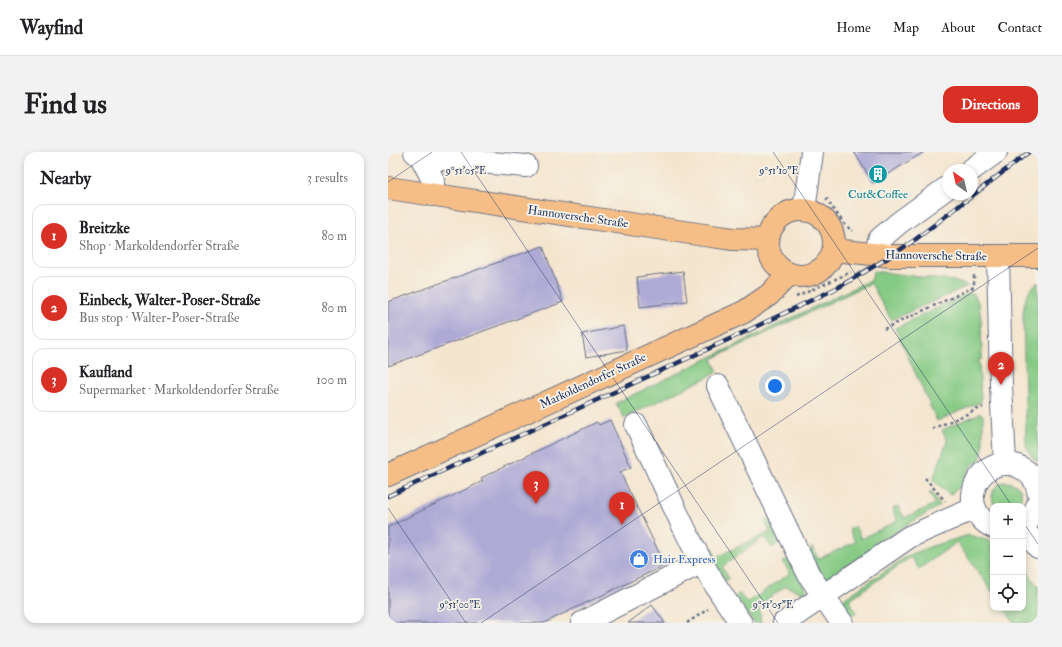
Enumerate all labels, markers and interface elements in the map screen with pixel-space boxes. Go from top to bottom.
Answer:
text: Wayfind [20,16,83,40]
text: Home [836,19,871,36]
text: Map [893,19,919,36]
text: About [941,19,975,36]
text: Contact [997,19,1042,36]
button: Directions [943,86,1038,123]
text: Find us [24,87,107,122]
building icon: Cut&Coffee [867,163,889,185]
north arrow [942,164,978,200]
text: 9°51'05"E [445,165,486,177]
text: 9°51'10"E [758,165,799,177]
text: Nearby [40,168,91,189]
text: 3 results [307,170,348,186]
place label: Cut&Coffee [848,187,908,202]
street label: Hannoversche Straße [527,203,629,231]
text: Breitzke [79,219,130,238]
text: 1 [52,228,56,244]
text: 80 m [321,228,347,244]
text: Shop · Markoldendorfer Straße [79,238,239,254]
street label: Hannoversche Straße [885,248,987,264]
text: Einbeck, Walter-Poser-Straße [79,291,260,310]
text: 2 [51,300,57,316]
text: 80 m [321,300,347,316]
text: Bus stop · Walter-Poser-Straße [79,310,239,326]
street label: Markoldendorfer Straße [537,350,649,412]
pin: 2 [988,352,1014,385]
text: Kaufland [79,363,132,382]
text: 3 [52,372,57,388]
text: 100 m [316,372,347,388]
your location [765,376,785,396]
text: Supermarket · Markoldendorfer Straße [79,382,279,398]
pin: 3 [523,471,549,504]
pin: 1 [609,492,635,525]
map controls [990,503,1026,611]
button: + [990,503,1026,539]
button: − [990,539,1026,575]
shop icon: Hair Express [628,548,650,570]
place label: Hair Express [653,552,716,567]
button: locate [990,575,1026,611]
text: 9°51'00"E [438,599,481,611]
text: 9°51'05"E [752,599,793,611]

